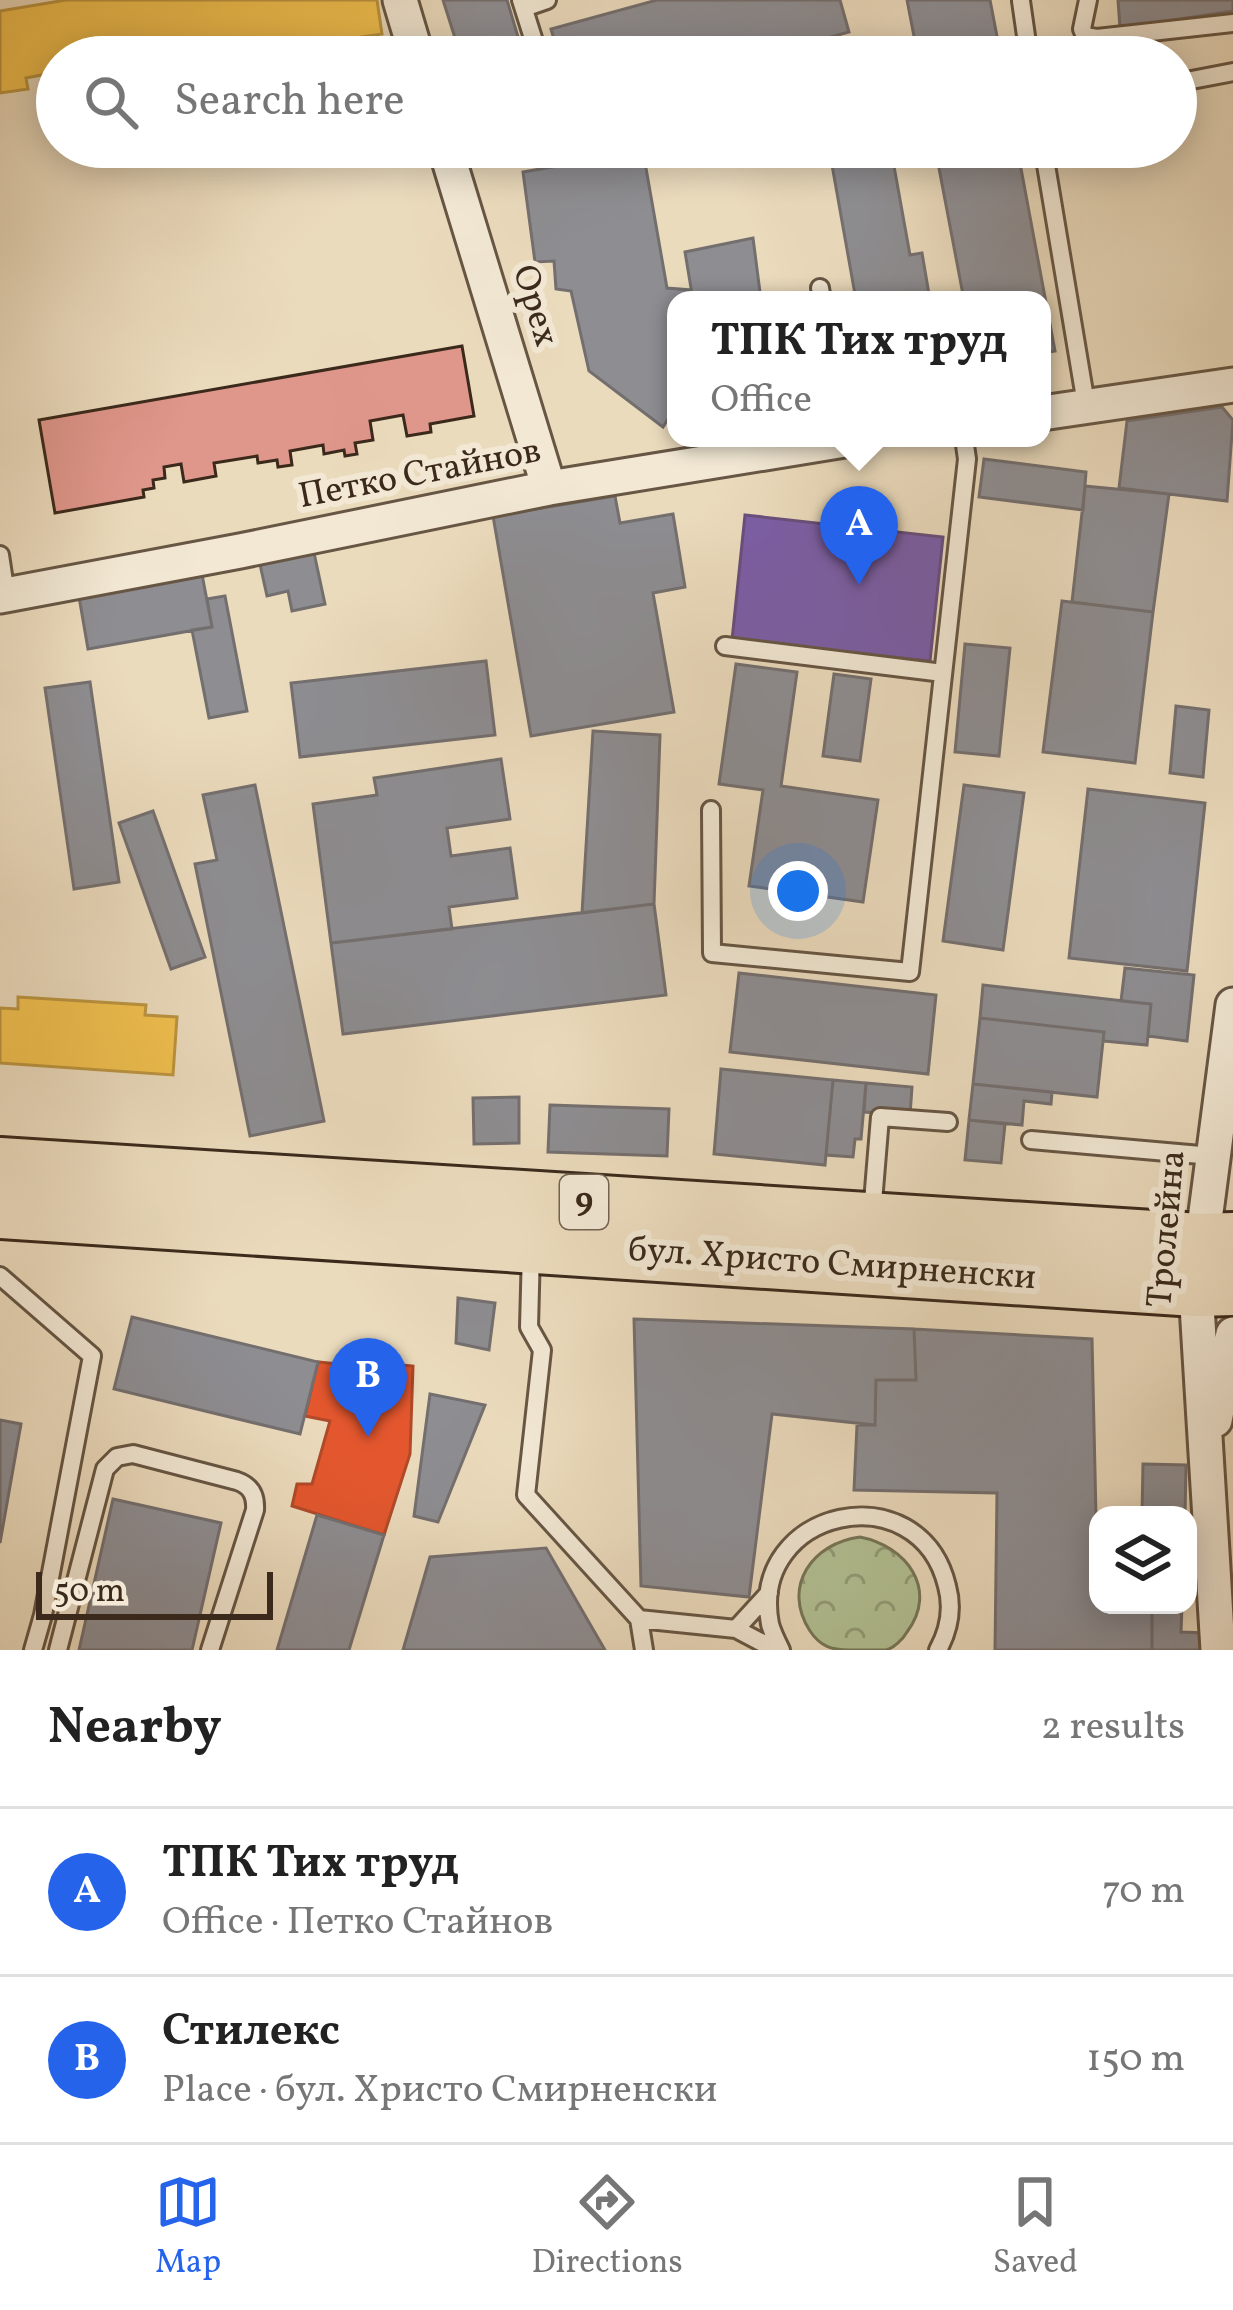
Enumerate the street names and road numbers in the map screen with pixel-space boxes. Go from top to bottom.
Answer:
street label: Орех [498,259,570,353]
street label: Петко Стайнов [294,427,546,523]
street label: Тролейна [1136,1148,1200,1310]
road number: 9 [560,1175,608,1229]
street label: бул. Христо Смирненски [627,1226,1037,1304]

